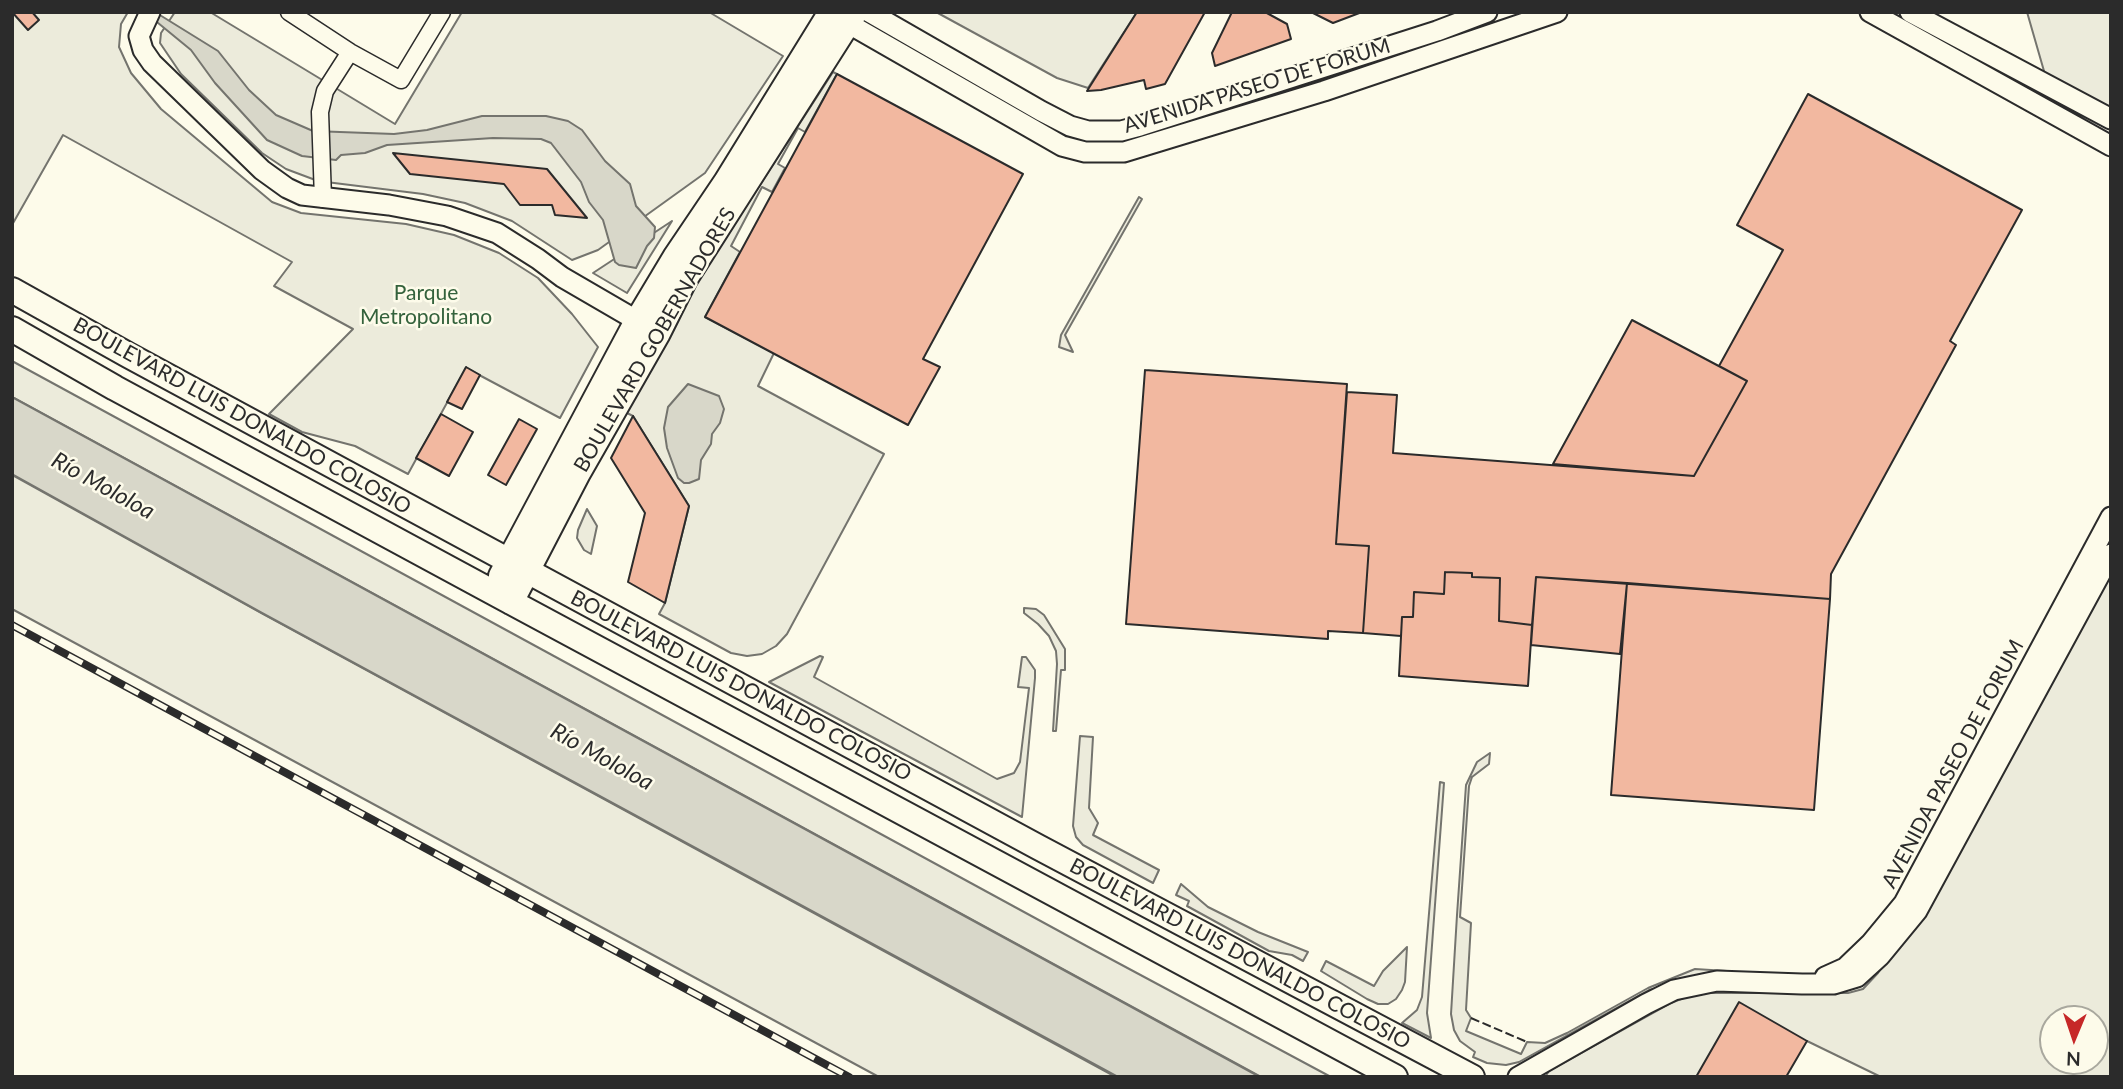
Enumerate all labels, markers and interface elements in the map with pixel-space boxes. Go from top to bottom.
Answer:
street label: AVENIDA PASEO DE FORUM [1121,33,1393,139]
street label: BOULEVARD GOBERNADORES [569,203,741,477]
park label: Parque Metropolitano [360,280,492,330]
street label: BOULEVARD LUIS DONALDO COLOSIO [69,312,415,520]
water label: Río Mololoa [47,446,159,526]
street label: BOULEVARD LUIS DONALDO COLOSIO [566,585,916,787]
street label: AVENIDA PASEO DE FORUM [1877,635,2029,893]
water label: Río Mololoa [546,717,658,797]
street label: BOULEVARD LUIS DONALDO COLOSIO [1065,853,1415,1055]
north arrow [2039,1005,2109,1075]
text: N [2066,1048,2081,1071]

